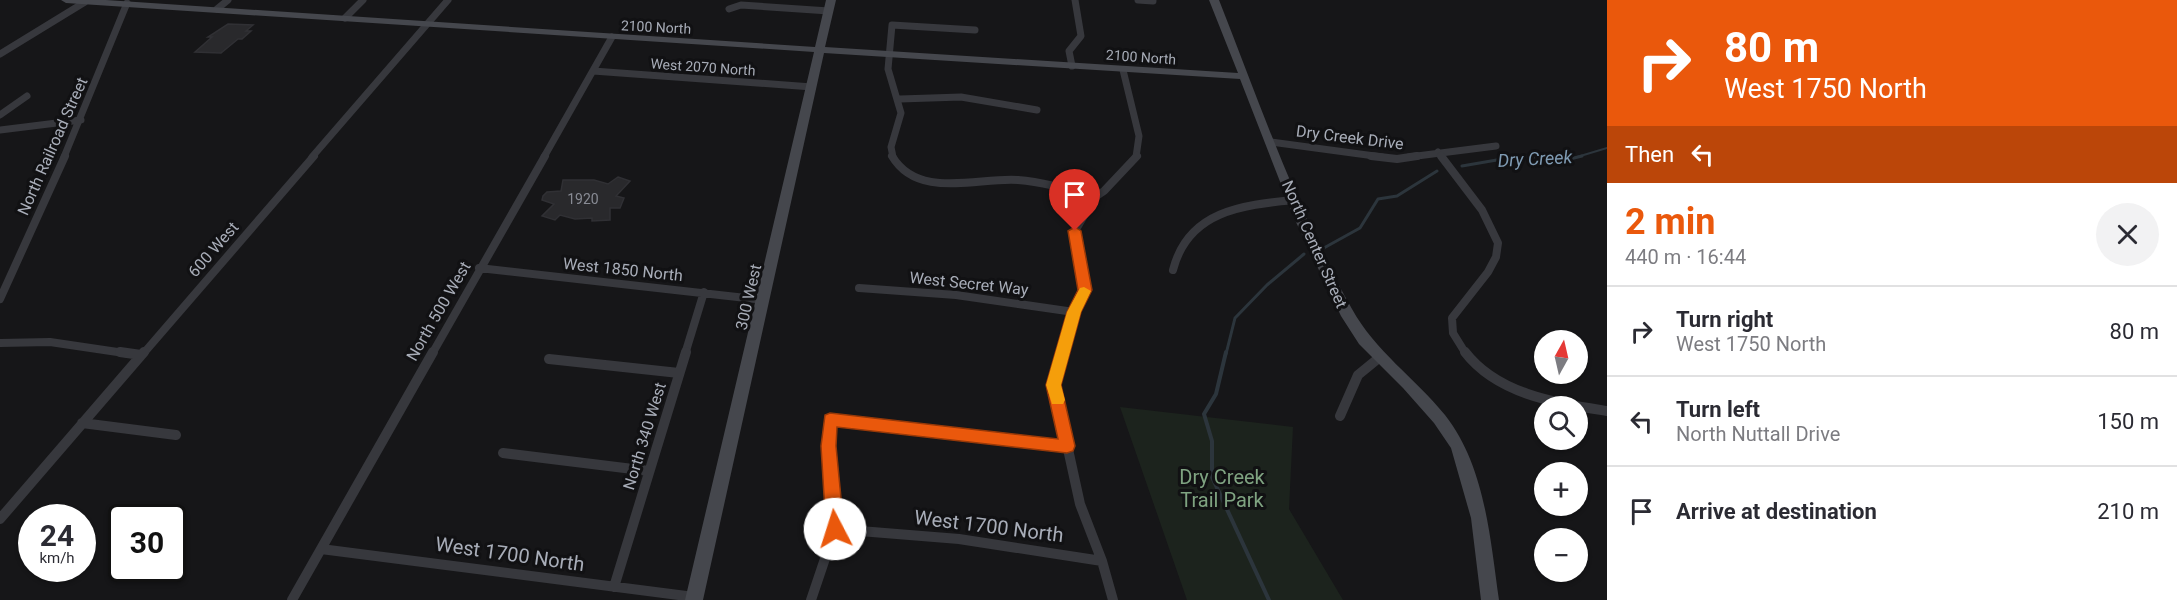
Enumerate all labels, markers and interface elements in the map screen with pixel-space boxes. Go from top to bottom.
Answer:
street label: 2100 North [620,17,692,37]
text: 80 m [1724,23,1819,72]
icon: right [1625,24,1703,102]
street label: 2100 North [1105,47,1177,67]
street label: West 2070 North [650,55,756,79]
text: West 1750 North [1724,73,1927,105]
street label: North Railroad Street [13,74,91,218]
street label: Dry Creek Drive [1295,121,1405,154]
icon: left [1686,138,1719,171]
text: Then [1625,142,1674,167]
water label: Dry Creek [1497,146,1574,171]
pin [1049,169,1100,231]
icon: arrive [1058,178,1091,211]
street label: North Center Street [1278,178,1351,311]
house number: 1920 [567,191,599,207]
text: 2 min [1625,201,1716,243]
button: close [2096,203,2159,266]
street label: 600 West [184,218,242,281]
text: 440 m · 16:44 [1625,245,1746,269]
street label: West 1850 North [562,254,684,285]
street label: North 500 West [402,258,474,364]
street label: 300 West [732,262,765,332]
street label: West Secret Way [909,268,1030,299]
text: Turn right [1676,307,1773,332]
icon: right [1625,315,1658,348]
text: 80 m [2110,319,2159,344]
north arrow [1534,330,1588,384]
map controls [1534,330,1588,582]
text: West 1750 North [1676,332,1826,356]
street label: North 340 West [619,380,670,492]
button: search [1534,396,1588,450]
text: Turn left [1676,397,1760,422]
icon: left [1625,405,1658,438]
text: 150 m [2097,409,2159,434]
text: North Nuttall Drive [1676,422,1840,446]
button: + [1534,462,1588,516]
park label: Dry Creek Trail Park [1179,465,1266,512]
icon: arrive [1625,495,1658,528]
position arrow [803,497,867,561]
text: Arrive at destination [1676,499,1877,524]
text: 210 m [2097,499,2159,524]
speed limit sign: 30 [108,504,186,582]
street label: West 1700 North [913,505,1065,547]
text: 24 [40,518,74,553]
button: − [1534,528,1588,582]
street label: West 1700 North [434,532,586,576]
text: km/h [39,549,75,567]

